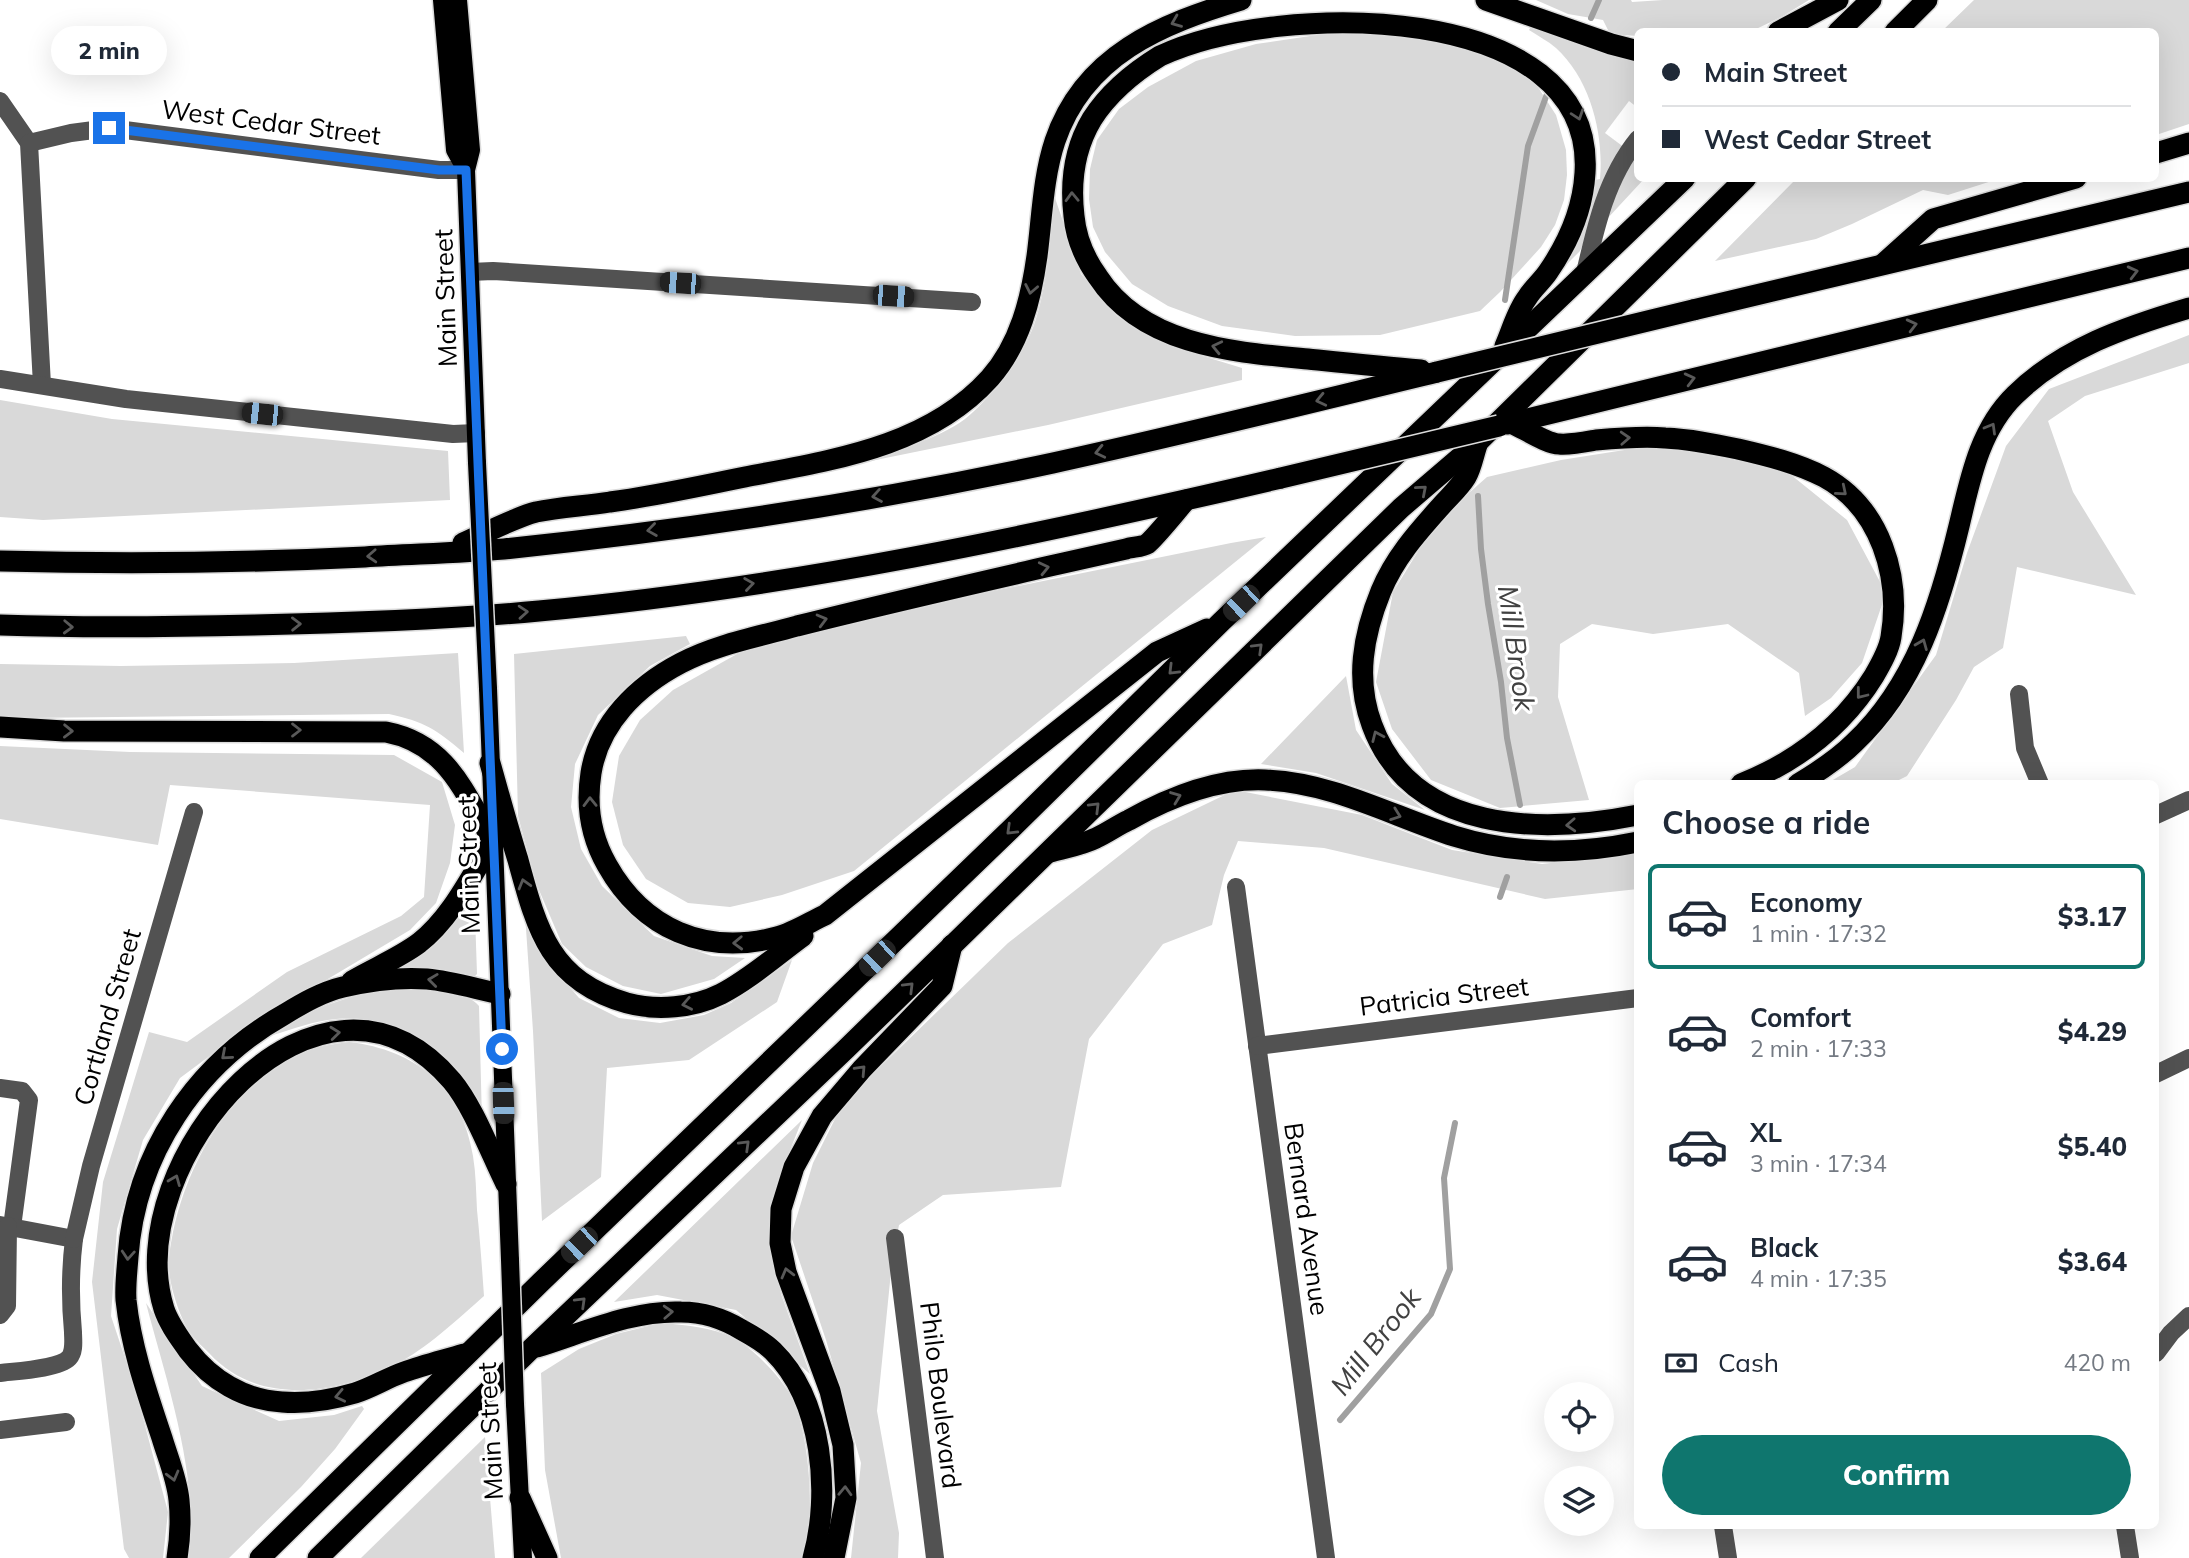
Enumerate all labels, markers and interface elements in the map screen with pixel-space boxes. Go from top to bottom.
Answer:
one-way arrow [1171,14,1183,28]
callout: 2 min [51,26,167,76]
text: 2 min [78,36,140,65]
text: Main Street [1704,56,1847,89]
street label: West Cedar Street [160,92,382,152]
one-way arrow [1570,109,1584,121]
route end [93,112,125,144]
text: West Cedar Street [1704,123,1931,156]
one-way arrow [1065,191,1080,202]
street label: Main Street [426,228,464,368]
one-way arrow [2127,266,2139,280]
car [659,271,702,295]
one-way arrow [1025,283,1040,295]
car [872,284,915,308]
one-way arrow [1905,319,1917,333]
one-way arrow [1211,341,1223,356]
one-way arrow [1684,372,1696,387]
one-way arrow [1315,391,1327,406]
car [241,401,284,427]
one-way arrow [1983,422,1996,435]
one-way arrow [1620,431,1631,446]
one-way arrow [1094,444,1106,458]
one-way arrow [1833,483,1846,495]
one-way arrow [1413,486,1426,498]
one-way arrow [871,488,883,503]
one-way arrow [646,523,658,538]
one-way arrow [367,549,378,564]
one-way arrow [1038,562,1050,576]
one-way arrow [743,577,754,592]
car [1219,581,1264,625]
water label: Mill Brook [1491,583,1543,715]
one-way arrow [518,605,529,620]
one-way arrow [816,614,828,628]
one-way arrow [291,616,301,632]
one-way arrow [63,620,74,635]
one-way arrow [1914,638,1928,651]
one-way arrow [1249,643,1262,656]
one-way arrow [1168,662,1181,675]
one-way arrow [1857,686,1870,699]
one-way arrow [291,722,301,738]
one-way arrow [63,723,74,739]
one-way arrow [1371,731,1385,743]
one-way arrow [1170,792,1182,806]
street label: Main Street [449,795,487,935]
one-way arrow [582,797,597,808]
text: Choose a ride [1662,802,1870,842]
one-way arrow [1087,803,1099,815]
one-way arrow [1390,807,1402,821]
one-way arrow [1565,817,1576,832]
one-way arrow [1006,821,1019,834]
one-way arrow [518,878,533,890]
icon: car [1666,885,1729,948]
text: Economy [1750,886,1862,919]
text: $3.17 [2058,900,2127,933]
text: 1 min · 17:32 [1750,919,1887,948]
street label: Cortland Street [66,925,148,1109]
one-way arrow [732,935,743,950]
car [855,936,900,980]
street label: Patricia Street [1358,969,1530,1023]
one-way arrow [427,973,439,988]
one-way arrow [901,982,914,995]
one-way arrow [681,995,693,1010]
icon: car [1666,1000,1729,1063]
text: Comfort [1750,1001,1851,1034]
text: $4.29 [2058,1015,2127,1048]
one-way arrow [329,1026,340,1041]
route start [486,1033,518,1065]
text: 2 min · 17:33 [1750,1034,1887,1063]
one-way arrow [221,1047,234,1059]
one-way arrow [853,1065,866,1078]
car [492,1082,515,1124]
icon: car [1666,1115,1729,1178]
text: XL [1750,1116,1782,1149]
street label: Bernard Avenue [1277,1120,1337,1318]
text: $5.40 [2058,1130,2127,1163]
one-way arrow [737,1140,750,1153]
text: 3 min · 17:34 [1750,1149,1887,1178]
one-way arrow [167,1175,181,1187]
car [557,1223,602,1267]
icon: car [1666,1230,1729,1293]
text: Black [1750,1231,1818,1264]
text: $3.64 [2058,1245,2127,1278]
one-way arrow [121,1249,136,1260]
text: 4 min · 17:35 [1750,1264,1887,1293]
one-way arrow [781,1267,795,1279]
water label: Mill Brook [1322,1279,1429,1402]
one-way arrow [572,1297,585,1310]
street label: Philo Boulevard [913,1300,969,1490]
one-way arrow [662,1305,673,1320]
icon: cash [1662,1344,1700,1382]
text: Cash [1718,1346,1779,1379]
text: 420 m [2063,1348,2131,1377]
street label: Main Street [470,1361,510,1501]
map controls [1544,1382,1614,1536]
button: locate [1544,1382,1614,1452]
one-way arrow [334,1387,346,1402]
button: Confirm [1662,1435,2131,1515]
button: layers [1544,1466,1614,1536]
one-way arrow [165,1469,179,1481]
one-way arrow [838,1485,853,1496]

